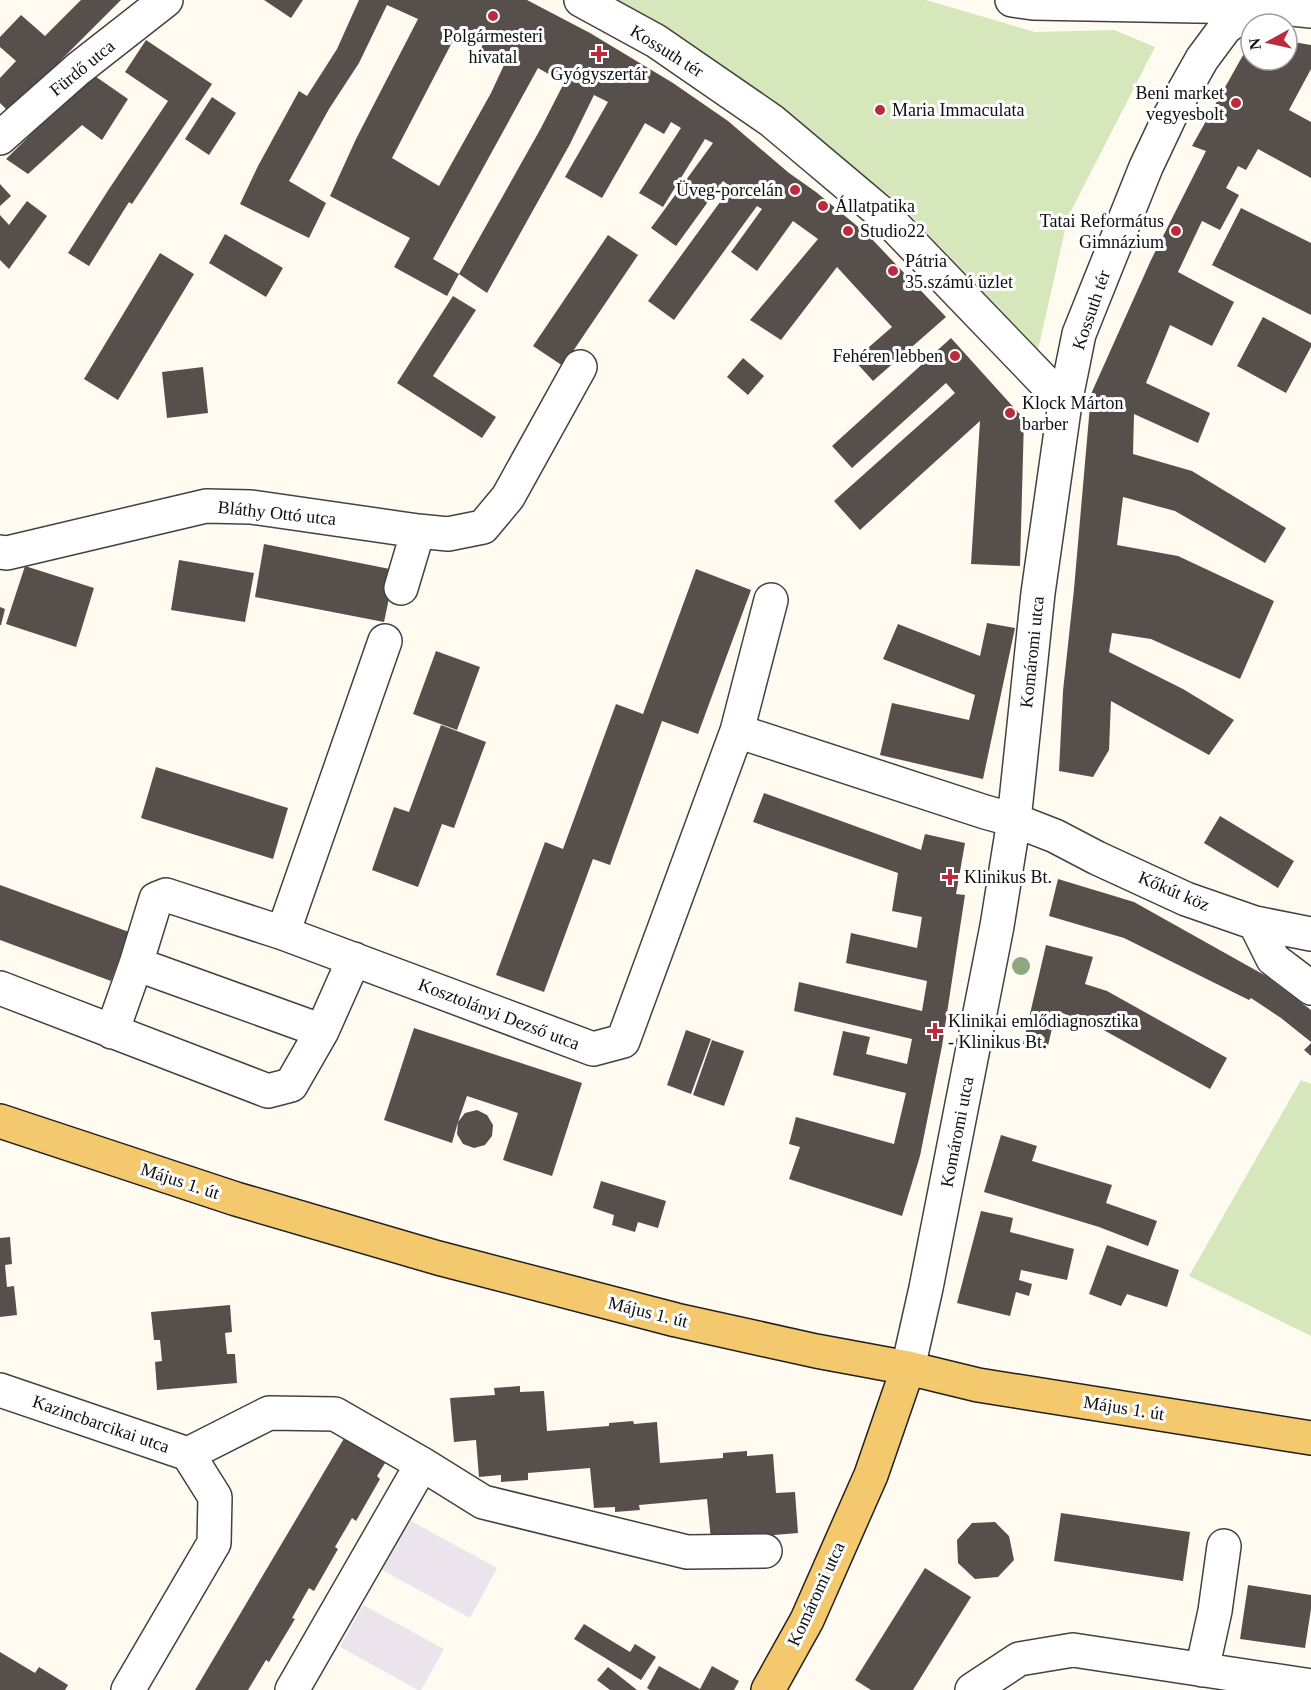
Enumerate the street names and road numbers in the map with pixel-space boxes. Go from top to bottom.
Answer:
street label: Kossuth tér [627,21,707,81]
street label: Fürdő utca [46,36,118,100]
street label: Kossuth tér [1068,268,1114,352]
street label: Bláthy Ottó utca [217,497,337,529]
street label: Komáromi utca [1016,595,1048,709]
street label: Kőkút köz [1135,867,1213,915]
street label: Kosztolányi Dezső utca [416,974,582,1054]
street label: Komáromi utca [936,1075,978,1189]
street label: Május 1. út [138,1159,222,1203]
street label: Május 1. út [606,1292,690,1332]
street label: Kazincbarcikai utca [30,1391,172,1457]
street label: Május 1. út [1082,1392,1166,1424]
street label: Komáromi utca [783,1539,849,1649]

